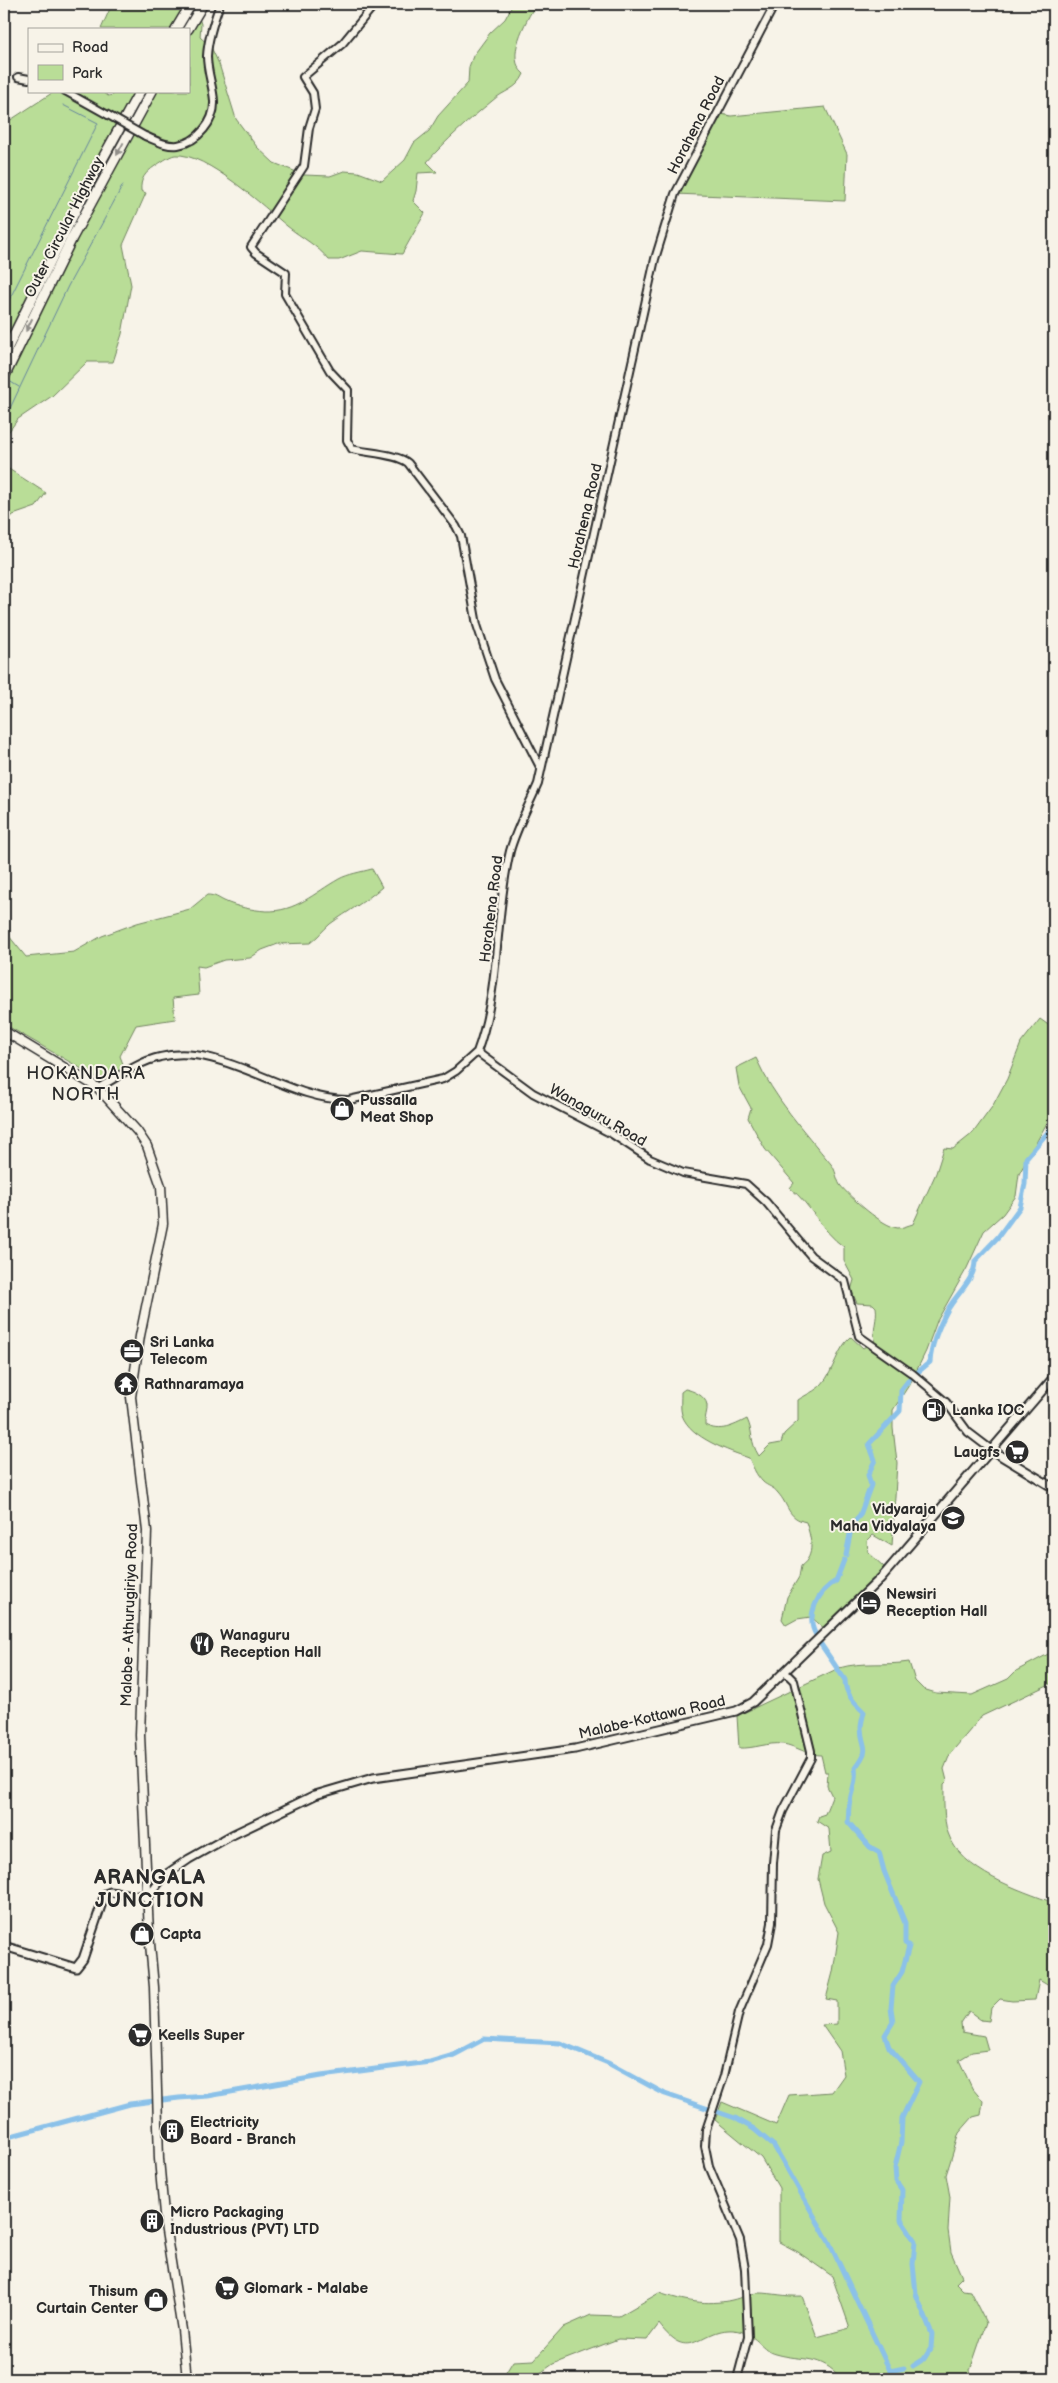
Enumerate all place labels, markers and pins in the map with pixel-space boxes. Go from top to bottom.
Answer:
place label: Pussalla Meat Shop [360,1091,434,1127]
shop icon: Pussalla Meat Shop [329,1096,355,1122]
place label: Sri Lanka Telecom [150,1333,214,1369]
office icon: Sri Lanka Telecom [119,1338,145,1364]
temple icon: Rathnaramaya [113,1371,139,1397]
place label: Rathnaramaya [144,1375,244,1394]
fuel station icon: Lanka IOC [921,1397,947,1423]
place label: Lanka IOC [952,1401,1025,1420]
supermarket icon: Laugfs [1004,1439,1030,1465]
place label: Laugfs [953,1443,1000,1462]
place label: Vidyaraja Maha Vidyalaya [830,1500,936,1536]
school or university icon: Vidyaraja Maha Vidyalaya [940,1505,966,1531]
place label: Newsiri Reception Hall [886,1585,987,1621]
hotel icon: Newsiri Reception Hall [856,1590,882,1616]
place label: Wanaguru Reception Hall [220,1626,321,1662]
restaurant icon: Wanaguru Reception Hall [189,1631,215,1657]
shop icon: Capta [129,1921,155,1947]
place label: Capta [160,1925,201,1944]
supermarket icon: Keells Super [127,2022,153,2048]
place label: Keells Super [158,2026,246,2045]
place label: Electricity Board - Branch [190,2113,296,2149]
building icon: Electricity Board - Branch [159,2118,185,2144]
place label: Micro Packaging Industrious (PVT) LTD [170,2203,319,2239]
building icon: Micro Packaging Industrious (PVT) LTD [139,2208,165,2234]
supermarket icon: Glomark - Malabe [214,2275,240,2301]
place label: Glomark - Malabe [244,2279,369,2298]
place label: Thisum Curtain Center [36,2282,139,2318]
shop icon: Thisum Curtain Center [143,2287,169,2313]

